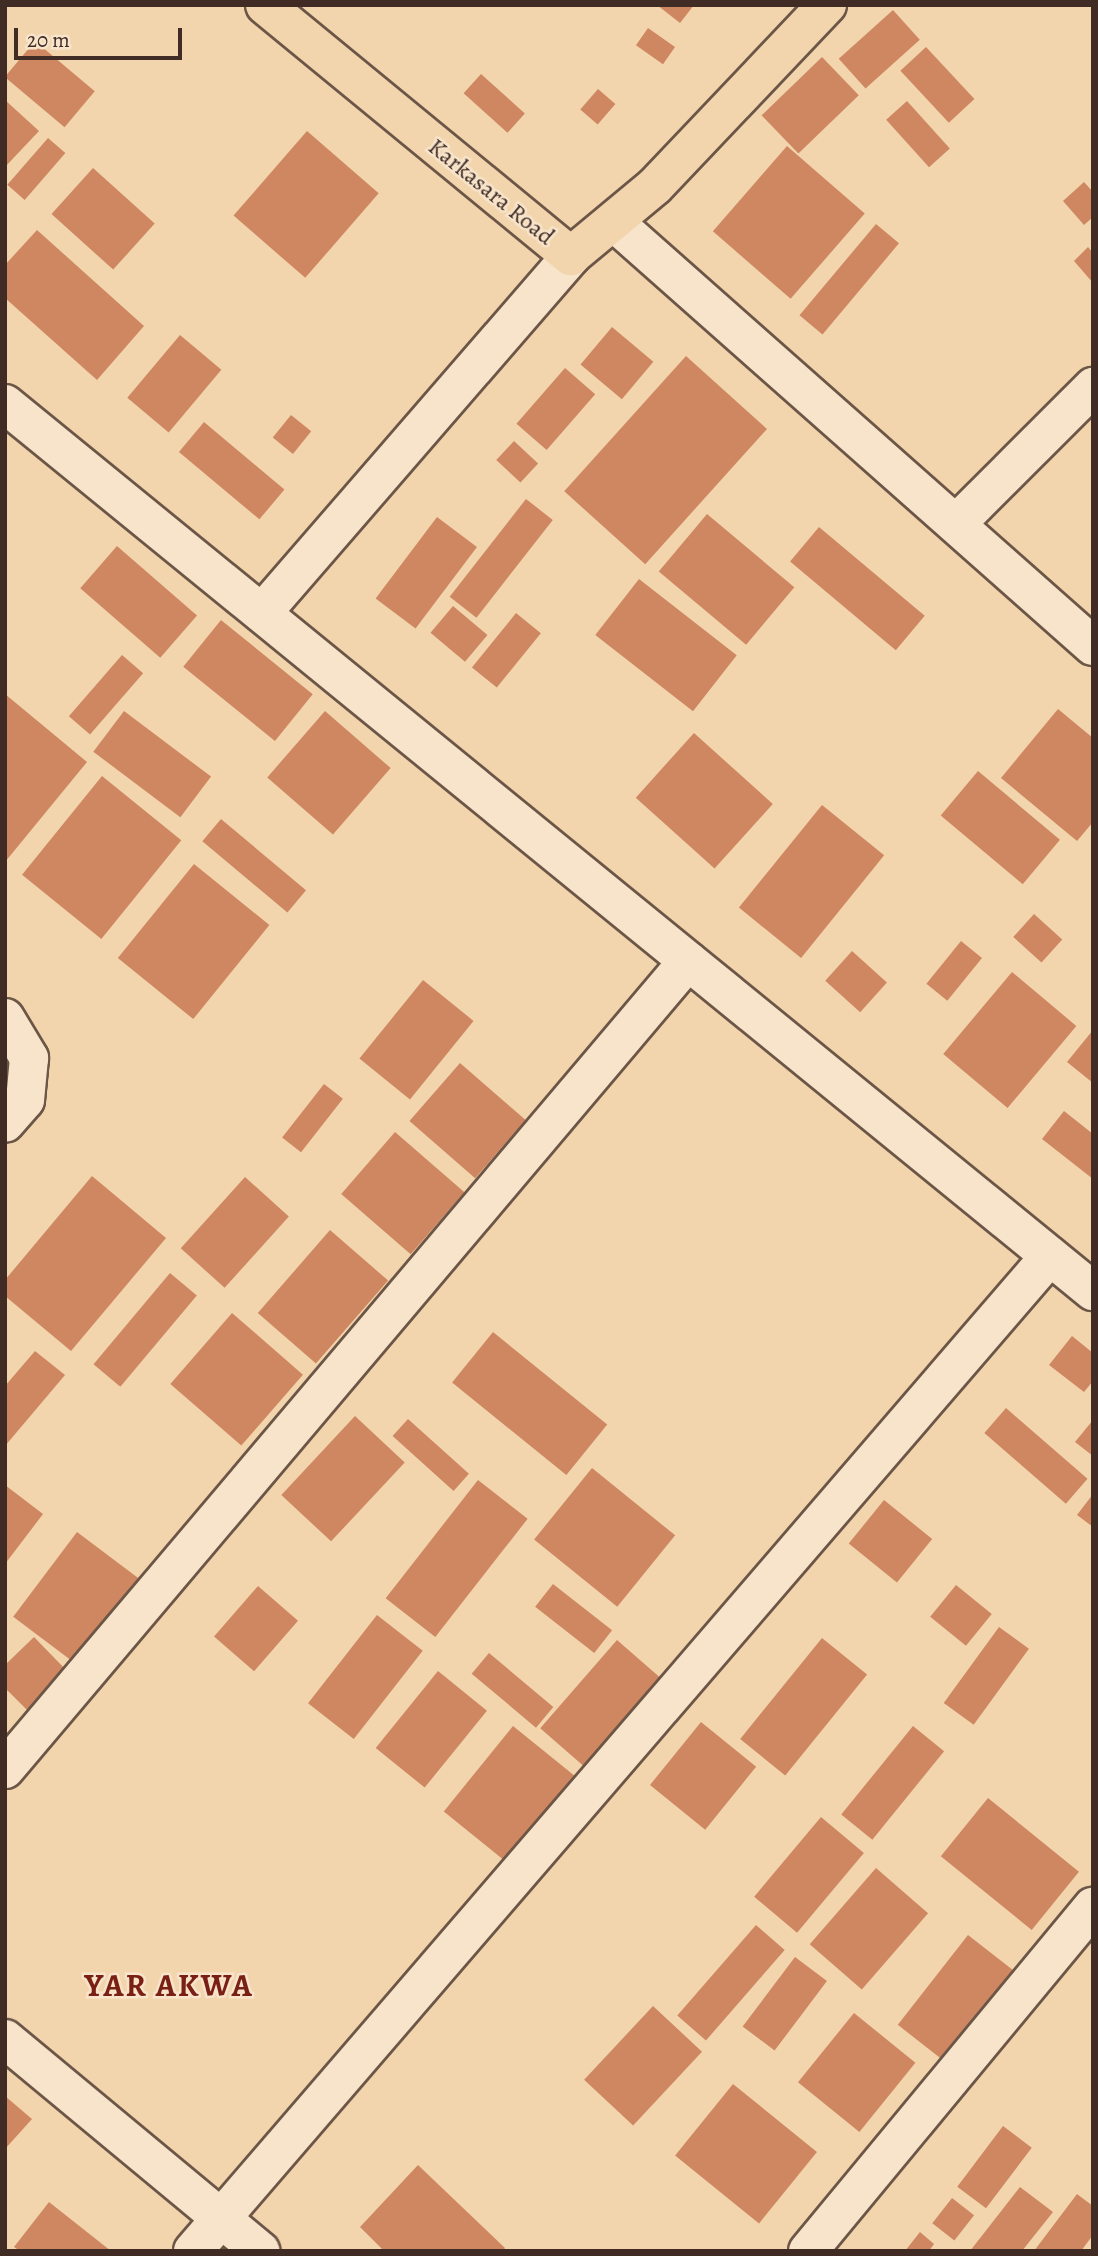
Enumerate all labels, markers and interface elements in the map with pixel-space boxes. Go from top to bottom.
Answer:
scale bar [18,14,186,58]
text: 20 m [27,26,70,54]
street label: Karkasara Road [422,132,560,252]
district label: YAR AKWA [85,1966,253,2004]

